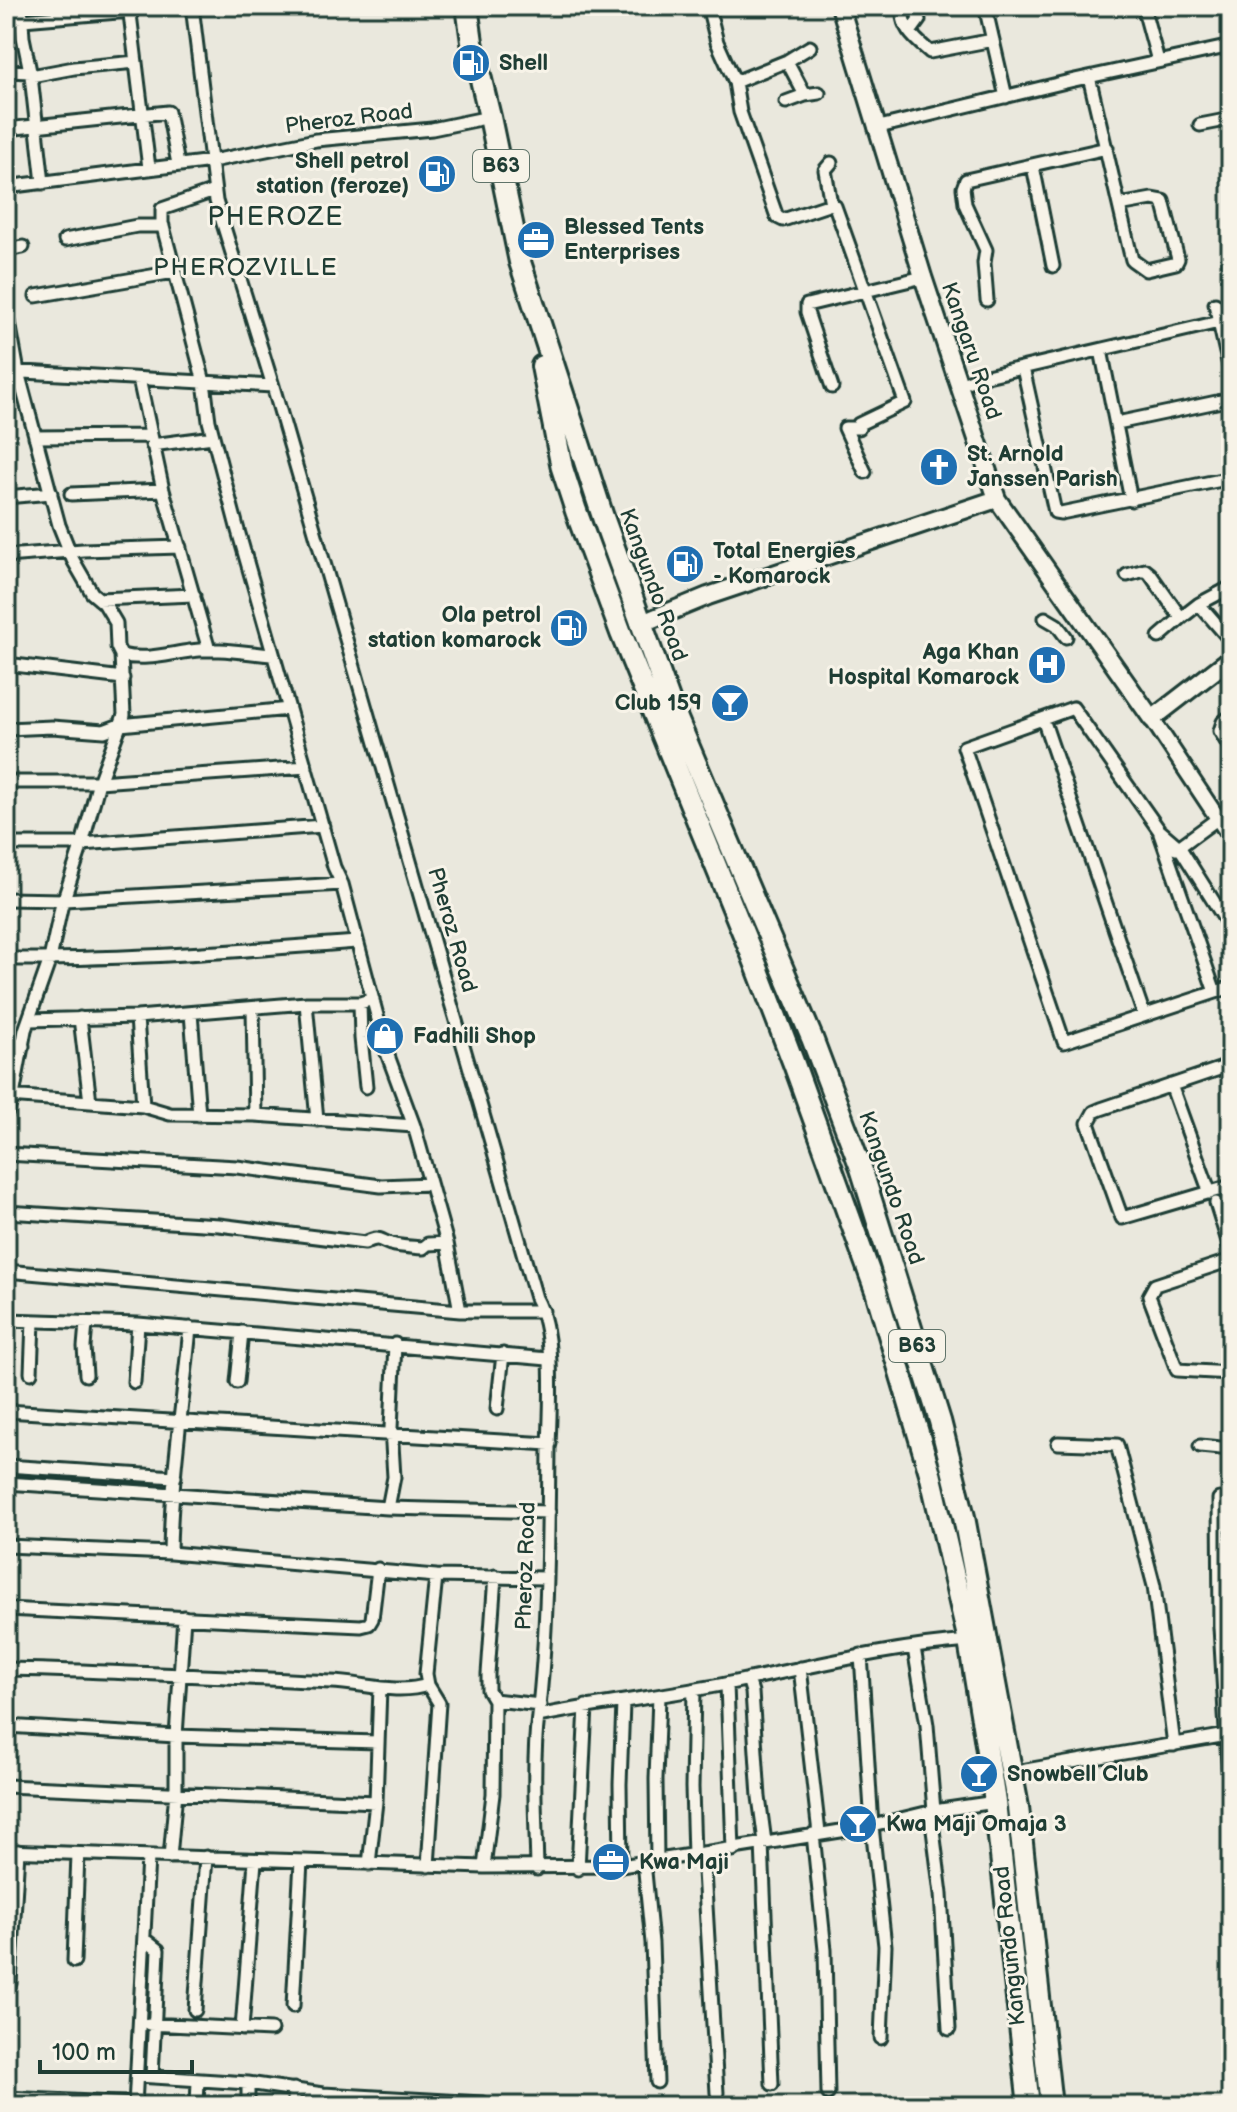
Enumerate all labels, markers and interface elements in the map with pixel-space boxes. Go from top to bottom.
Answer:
fuel station icon: Shell [450,42,492,84]
place label: Shell [499,50,548,77]
street label: Pheroz Road [284,98,414,140]
place label: Shell petrol station (feroze) [256,148,409,200]
road number: B63 [473,150,529,182]
fuel station icon: Shell petrol station (feroze) [416,153,458,195]
district label: PHEROZE [208,202,344,233]
place label: Blessed Tents Enterprises [564,214,704,266]
office icon: Blessed Tents Enterprises [515,219,557,261]
district label: PHEROZVILLE [153,253,339,282]
street label: Kangaru Road [935,279,1007,423]
place label: St. Arnold Janssen Parish [967,441,1118,493]
church icon: St. Arnold Janssen Parish [918,446,960,488]
street label: Kangundo Road [613,505,693,665]
place label: Total Energies - Komarock [713,538,856,590]
fuel station icon: Total Energies - Komarock [664,543,706,585]
place label: Ola petrol station komarock [368,602,541,654]
fuel station icon: Ola petrol station komarock [548,607,590,649]
place label: Aga Khan Hospital Komarock [828,639,1019,691]
hospital icon: Aga Khan Hospital Komarock [1026,644,1068,686]
bar icon: Club 159 [709,682,751,724]
place label: Club 159 [615,690,702,717]
street label: Pheroz Road [421,865,483,995]
shop icon: Fadhili Shop [364,1015,406,1057]
place label: Fadhili Shop [413,1023,536,1050]
street label: Kangundo Road [852,1108,930,1268]
road number: B63 [889,1330,945,1362]
street label: Pheroz Road [510,1501,542,1631]
bar icon: Snowbell Club [958,1753,1000,1795]
place label: Snowbell Club [1007,1761,1149,1788]
bar icon: Kwa Maji Omaja 3 [837,1803,879,1845]
place label: Kwa Maji Omaja 3 [886,1811,1067,1838]
office icon: Kwa Maji [590,1841,632,1883]
place label: Kwa Maji [639,1849,729,1876]
street label: Kangundo Road [988,1865,1032,2027]
scale bar [40,2024,192,2074]
text: 100 m [52,2038,116,2067]

